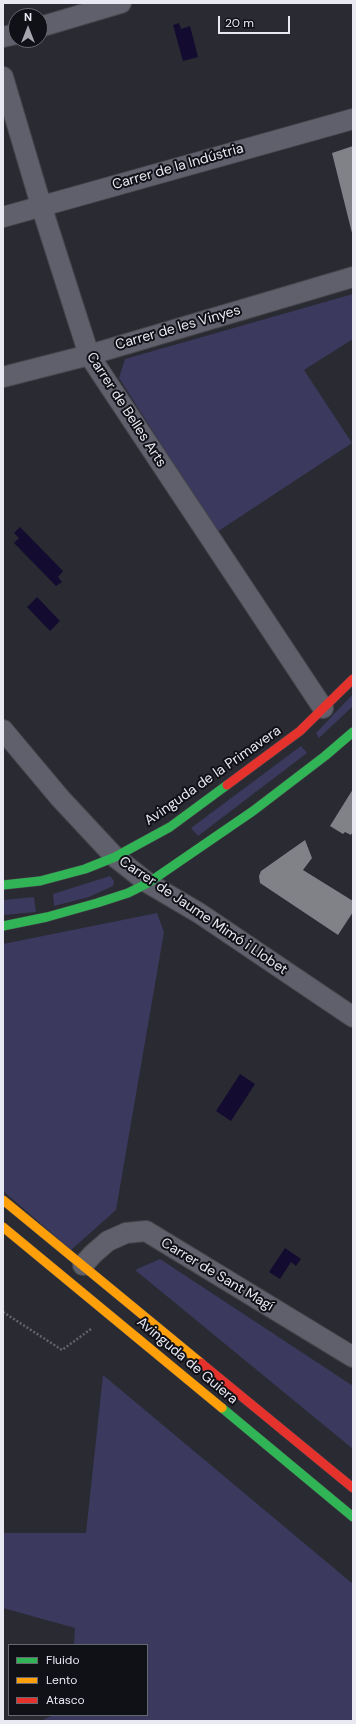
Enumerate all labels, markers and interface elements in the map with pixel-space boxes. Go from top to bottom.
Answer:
north arrow [8,8,48,48]
scale bar [220,8,292,34]
text: N [24,10,32,24]
text: 20 m [225,15,254,31]
street label: Carrer de la Indústria [110,140,246,194]
street label: Carrer de les Vinyes [113,302,243,354]
street label: Carrer de Belles Arts [83,349,169,471]
street label: Avinguda de la Primavera [142,723,284,829]
street label: Carrer de Jaume Mimó i Llobet [116,853,290,979]
street label: Carrer de Sant Magí [158,1235,276,1315]
street label: Avinguda de Guiera [133,1314,241,1408]
legend [8,1644,148,1716]
text: Fluido [46,1652,80,1668]
text: Lento [46,1672,77,1688]
text: Atasco [46,1692,85,1708]

